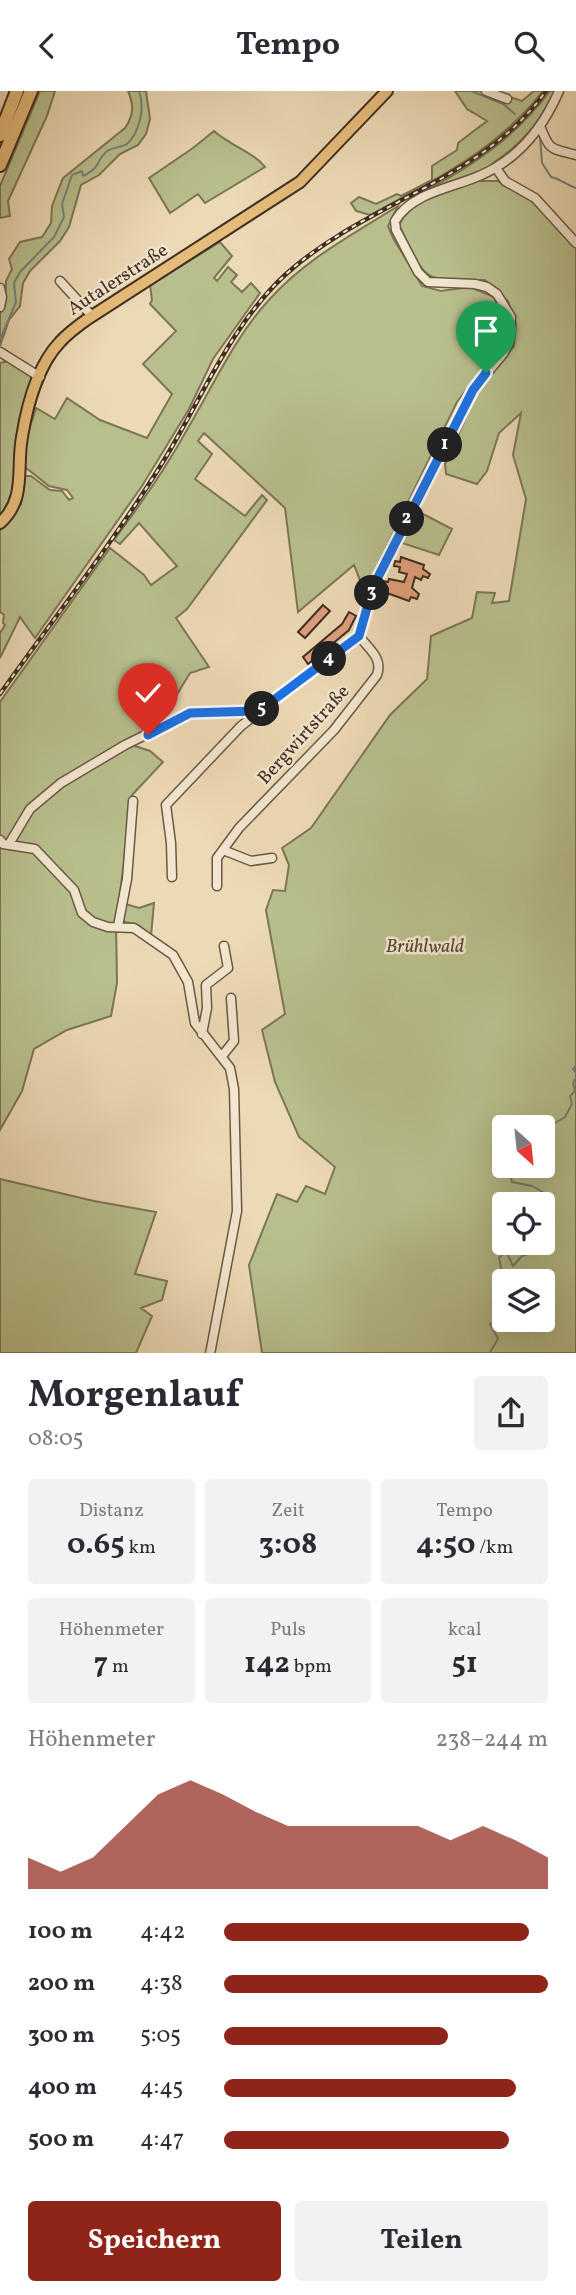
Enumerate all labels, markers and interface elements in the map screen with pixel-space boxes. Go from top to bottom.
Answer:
text: Tempo [236,24,340,68]
icon: back [28,27,66,65]
icon: search [510,27,548,65]
street label: Autalerstraße [63,238,173,322]
pin [456,301,516,373]
icon: arrive [467,312,505,350]
pin: 1 [428,427,462,463]
text: 1 [441,431,448,457]
pin: 2 [390,501,424,537]
text: 2 [402,505,411,531]
pin: 3 [354,575,390,611]
text: 3 [367,579,376,605]
pin: 4 [312,641,346,677]
text: 4 [323,645,334,671]
pin [118,663,178,735]
icon: check [129,674,167,712]
street label: Bergwirtstraße [252,679,356,791]
pin: 5 [244,691,280,727]
text: 5 [257,695,266,721]
park label: Brühlwald [386,934,464,960]
north arrow [492,1115,555,1178]
map controls [492,1115,555,1332]
button: locate [492,1192,555,1255]
button: layers [492,1269,555,1332]
text: Morgenlauf [28,1370,241,1423]
button: share [474,1376,548,1450]
text: 08:05 [28,1423,84,1455]
text: Distanz [79,1498,144,1524]
text: Zeit [271,1498,305,1524]
text: Tempo [436,1498,493,1524]
text: 0.65 [67,1524,125,1566]
text: 3:08 [259,1524,317,1566]
text: 4:50 [416,1524,475,1566]
text: km [125,1535,156,1561]
text: /km [475,1535,513,1561]
text: Höhenmeter [59,1617,164,1643]
text: Puls [270,1617,306,1643]
text: kcal [448,1617,482,1643]
text: 7 [94,1643,108,1685]
text: 142 [244,1643,290,1685]
text: 51 [451,1643,478,1685]
text: m [108,1654,129,1680]
text: bpm [290,1654,332,1680]
text: Höhenmeter [28,1724,155,1756]
text: 238–244 m [436,1724,548,1756]
text: 100 m [28,1916,93,1948]
text: 4:42 [140,1916,185,1948]
text: 200 m [28,1968,95,2000]
text: 4:38 [140,1968,183,2000]
text: 300 m [28,2020,95,2052]
text: 5:05 [140,2020,181,2052]
text: 400 m [28,2072,97,2104]
text: 4:45 [140,2072,183,2104]
text: 500 m [28,2124,94,2156]
text: 4:47 [140,2124,184,2156]
button: Speichern [28,2201,281,2281]
button: Teilen [295,2201,548,2281]

